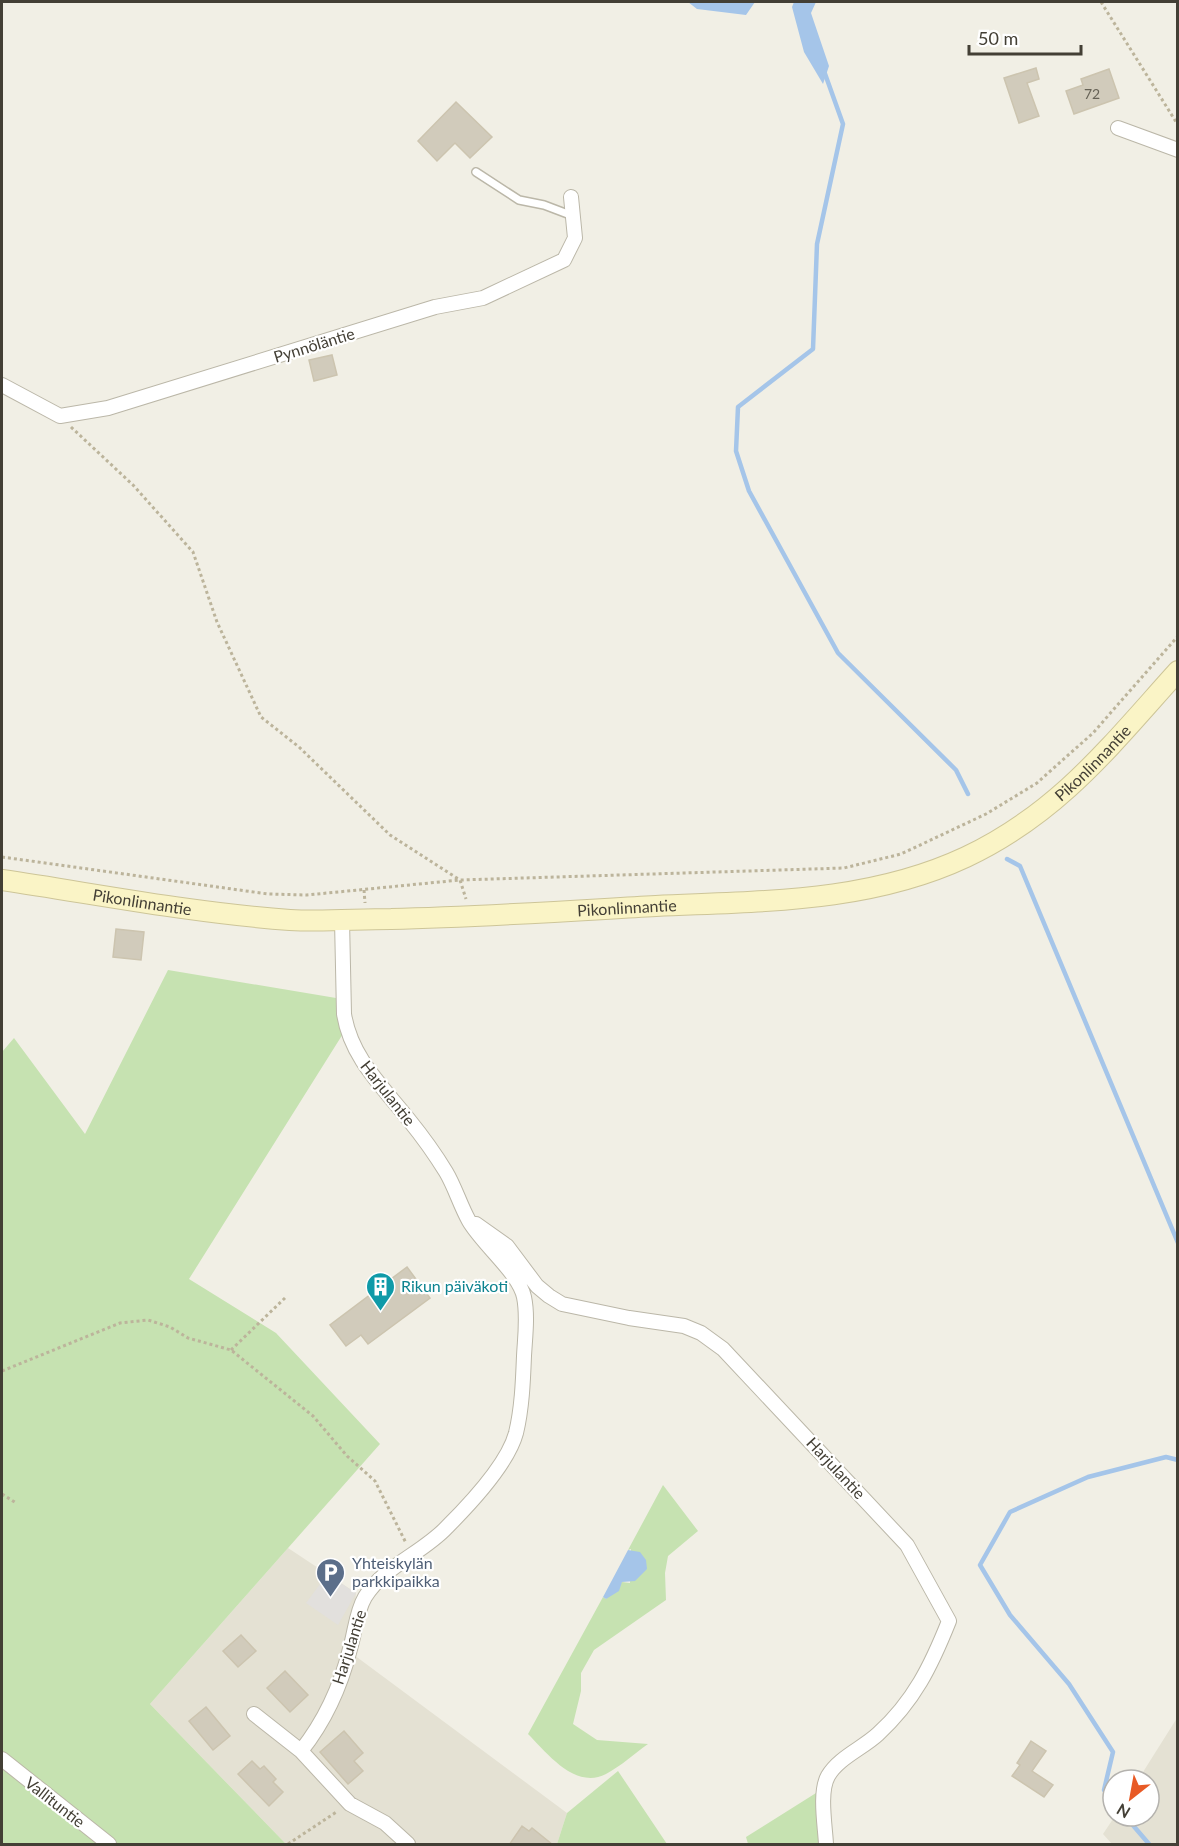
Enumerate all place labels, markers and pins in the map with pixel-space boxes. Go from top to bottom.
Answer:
building icon: Rikun päiväkoti [364,1270,396,1312]
place label: Rikun päiväkoti [401,1276,508,1295]
place label: Yhteiskylän parkkipaikka [352,1553,440,1590]
parking icon: Yhteiskylän parkkipaikka [315,1556,347,1598]

